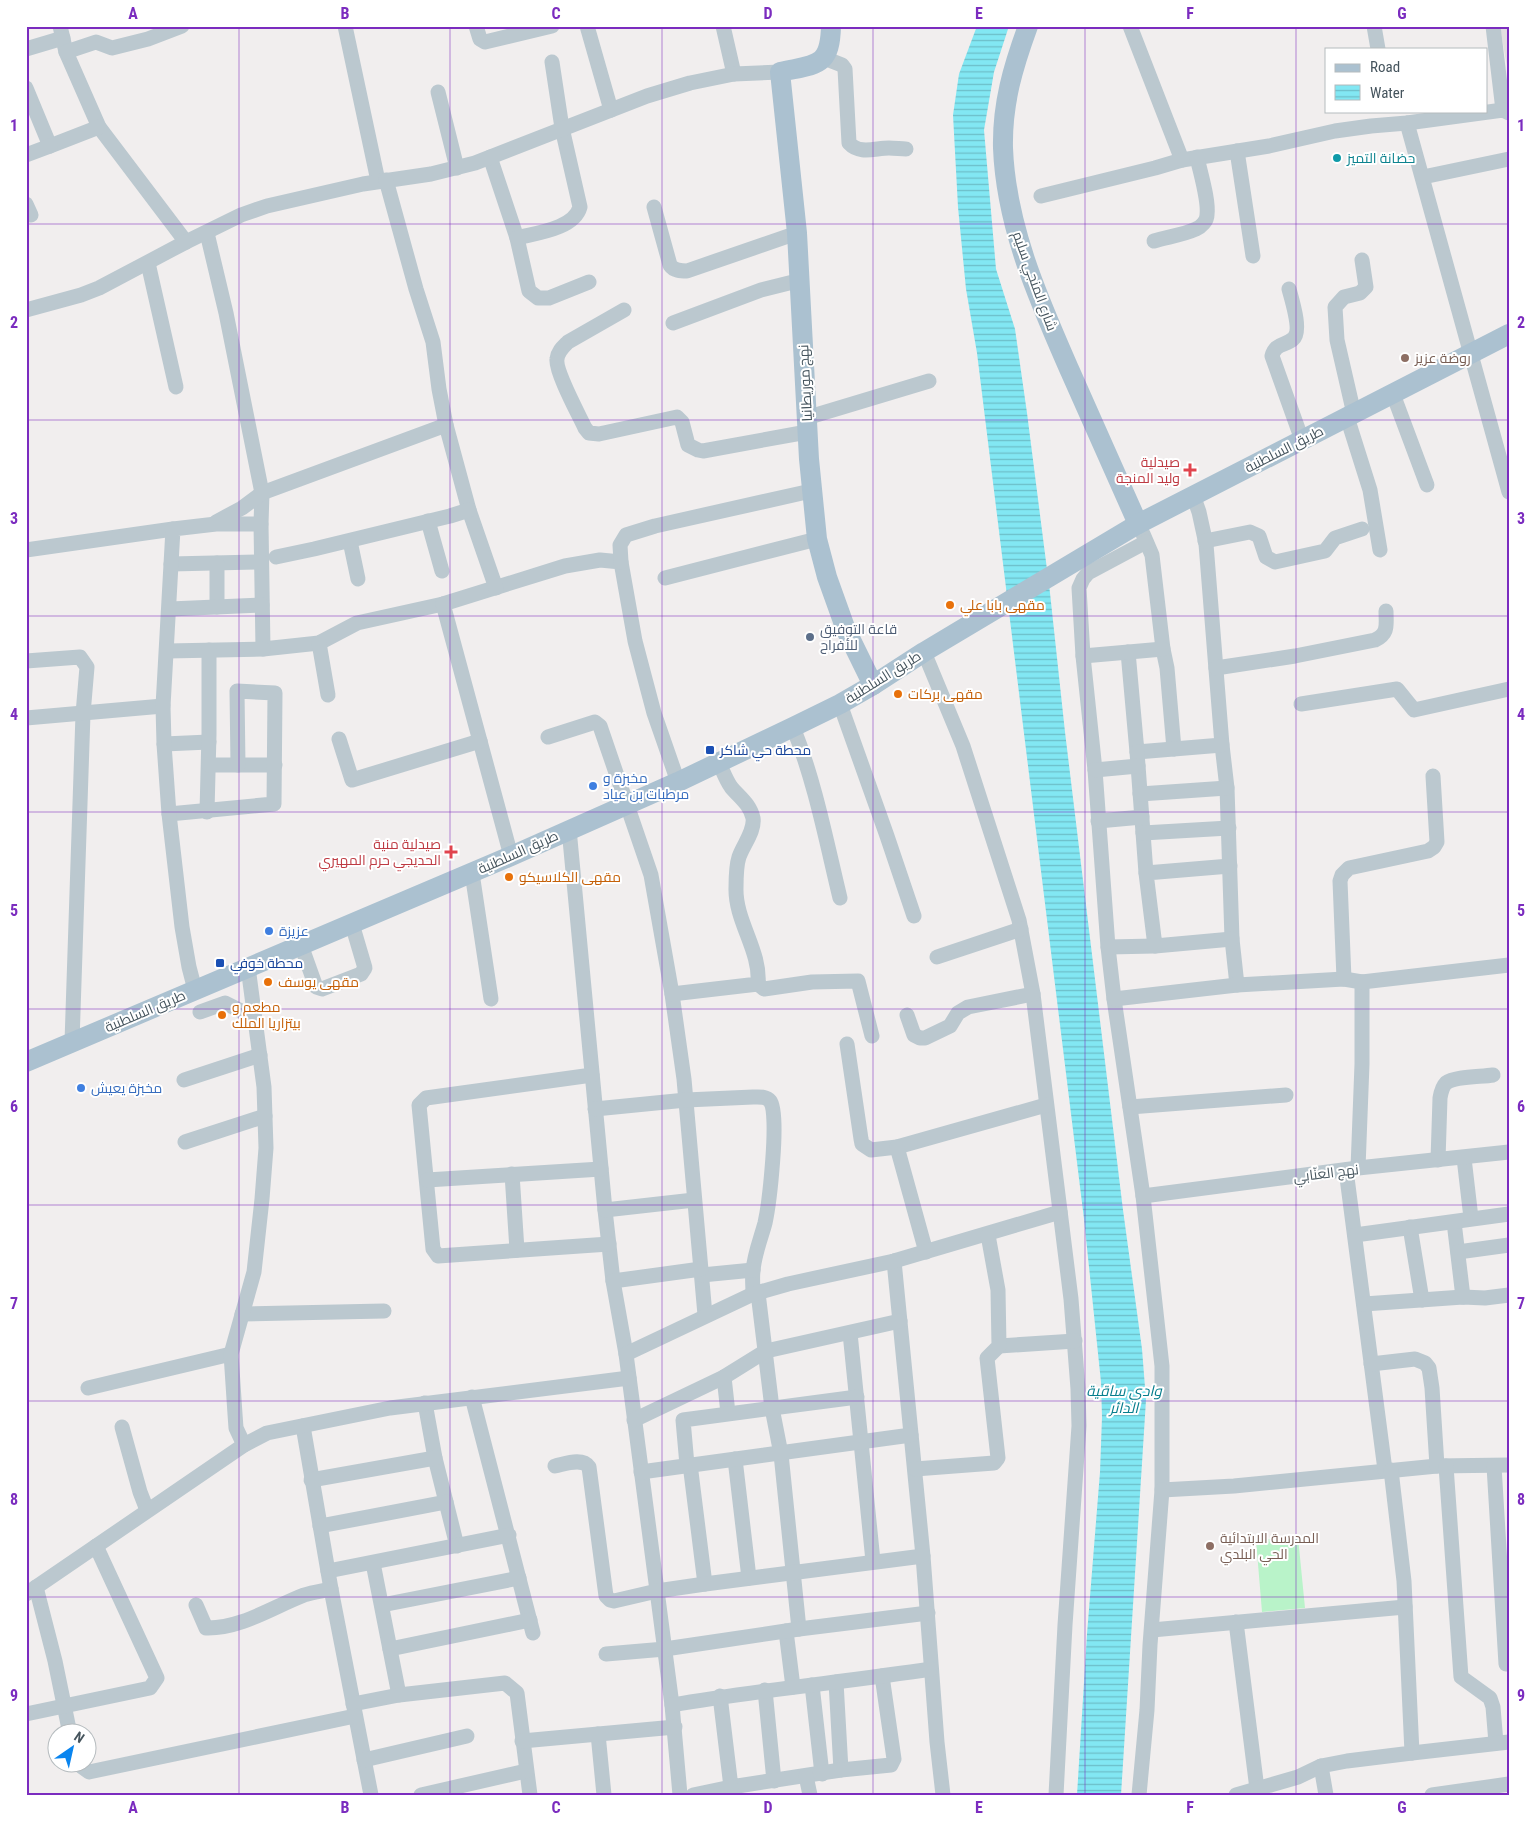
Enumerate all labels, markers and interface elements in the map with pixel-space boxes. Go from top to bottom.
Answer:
text: A [128,4,138,23]
text: B [341,4,350,23]
text: C [551,4,561,23]
text: D [763,4,773,23]
text: E [975,4,983,23]
text: F [1186,4,1194,23]
text: G [1397,4,1407,23]
legend [1325,48,1488,112]
text: Road [1370,58,1400,76]
text: Water [1370,84,1405,102]
text: 1 [10,116,18,135]
text: 1 [1517,116,1525,135]
place label: حضانة التميز [1346,150,1415,166]
marker: حضانة التميز [1331,152,1343,164]
street label: شارع المنجي سليم [1006,229,1060,334]
text: 2 [10,313,18,332]
text: 2 [1517,313,1525,332]
street label: نهج موريطانيا [795,344,816,422]
place label: روضة عزيز [1414,350,1471,366]
marker: روضة عزيز [1399,352,1411,364]
street label: طريق السلطنية [1242,422,1326,477]
place label: صيدلية وليد المنجة [1116,454,1180,486]
marker: صيدلية وليد المنجة [1184,464,1196,476]
text: 3 [10,509,18,528]
text: 3 [1517,509,1525,528]
place label: مقهى بابا علي [960,597,1045,617]
marker: مقهى بابا علي [944,599,956,611]
place label: قاعة التوفيق للأفراح [820,621,897,654]
marker: قاعة التوفيق للأفراح [804,631,816,643]
street label: طريق السلطنية [842,647,924,707]
place label: مقهى بركات [908,686,983,702]
marker: مقهى بركات [892,688,904,700]
text: 4 [10,705,18,724]
text: 4 [1517,705,1525,724]
place label: محطة حي شاكر [719,742,811,762]
marker: محطة حي شاكر [704,744,716,756]
place label: مخبزة و مرطبات بن عياد [603,770,689,802]
marker: مخبزة و مرطبات بن عياد [587,780,599,792]
street label: طريق السلطنية [475,827,561,878]
place label: صيدلية منية الحديجي حرم المهيري [319,836,441,872]
marker: صيدلية منية الحديجي حرم المهيري [445,846,457,858]
place label: مقهى الكلاسيكو [519,869,621,885]
marker: مقهى الكلاسيكو [503,871,515,883]
text: 5 [10,901,18,920]
text: 5 [1517,901,1525,920]
place label: عزيزة [279,923,309,939]
marker: عزيزة [263,925,275,937]
place label: محطة خوفي [230,955,303,975]
marker: محطة خوفي [214,957,226,969]
place label: مقهى يوسف [278,974,359,990]
marker: مقهى يوسف [262,976,274,988]
street label: طريق السلطنية [102,987,188,1036]
place label: مطعم و بيتزاريا الملك [232,999,301,1031]
marker: مطعم و بيتزاريا الملك [216,1009,228,1021]
place label: مخبزة يعيش [91,1080,162,1096]
marker: مخبزة يعيش [75,1082,87,1094]
text: 6 [10,1097,18,1116]
text: 6 [1517,1097,1525,1116]
street label: نهج العنّابي [1292,1161,1360,1189]
text: 7 [10,1294,18,1313]
text: 7 [1517,1294,1525,1313]
water label: وادي ساقية الدائر [1086,1382,1162,1417]
text: 8 [10,1490,18,1509]
text: 8 [1517,1490,1525,1509]
place label: المدرسة الابتدائية الحي البلدي [1220,1530,1319,1566]
marker: المدرسة الابتدائية الحي البلدي [1204,1540,1216,1552]
text: 9 [10,1686,18,1705]
text: 9 [1517,1686,1525,1705]
north arrow [48,1724,98,1774]
text: N [71,1728,87,1746]
text: A [128,1798,138,1817]
text: B [341,1798,350,1817]
text: C [551,1798,561,1817]
text: D [763,1798,773,1817]
text: E [975,1798,983,1817]
text: F [1186,1798,1194,1817]
text: G [1397,1798,1407,1817]

